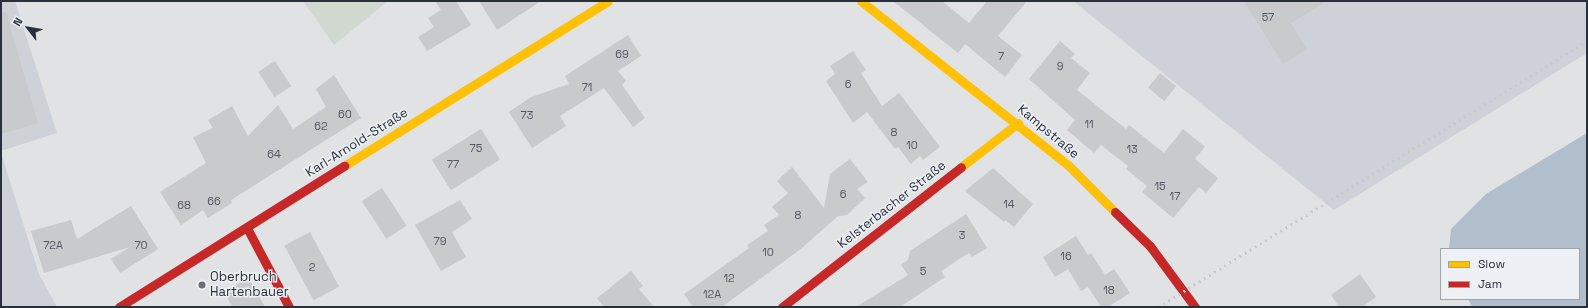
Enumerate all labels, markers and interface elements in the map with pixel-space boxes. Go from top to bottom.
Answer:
north arrow [8,8,48,48]
house number: 57 [1262,10,1274,24]
text: N [10,15,26,29]
house number: 69 [615,47,629,61]
house number: 7 [998,49,1004,63]
house number: 9 [1057,59,1063,73]
house number: 6 [845,77,851,91]
house number: 71 [582,80,592,94]
street label: Kampstraße [1014,102,1082,162]
street label: Karl-Arnold-Straße [303,105,411,181]
house number: 60 [338,107,352,121]
house number: 73 [521,108,533,122]
house number: 11 [1084,117,1094,131]
house number: 62 [314,119,328,133]
house number: 8 [891,125,897,139]
house number: 10 [906,138,918,152]
house number: 75 [470,141,482,155]
house number: 13 [1126,142,1138,156]
house number: 64 [267,147,281,161]
house number: 77 [447,157,459,171]
street label: Kelsterbacher Straße [835,158,949,252]
house number: 15 [1154,179,1166,193]
house number: 6 [840,187,846,201]
house number: 17 [1170,189,1180,203]
house number: 66 [207,194,221,208]
house number: 14 [1003,197,1015,211]
house number: 68 [177,198,191,212]
house number: 8 [795,208,801,222]
house number: 3 [959,228,965,242]
house number: 79 [434,234,446,248]
house number: 72A [43,238,63,252]
house number: 70 [134,238,148,252]
house number: 10 [762,245,774,259]
legend [1440,248,1580,300]
house number: 16 [1060,249,1072,263]
text: Slow [1478,256,1505,272]
house number: 2 [309,260,315,274]
house number: 5 [920,264,926,278]
place label: Oberbruch Hartenbauer [210,270,289,301]
house number: 12 [723,271,735,285]
text: Jam [1478,276,1502,292]
marker: Oberbruch Hartenbauer [197,280,207,290]
house number: 18 [1103,283,1115,297]
house number: 12A [703,287,721,301]

